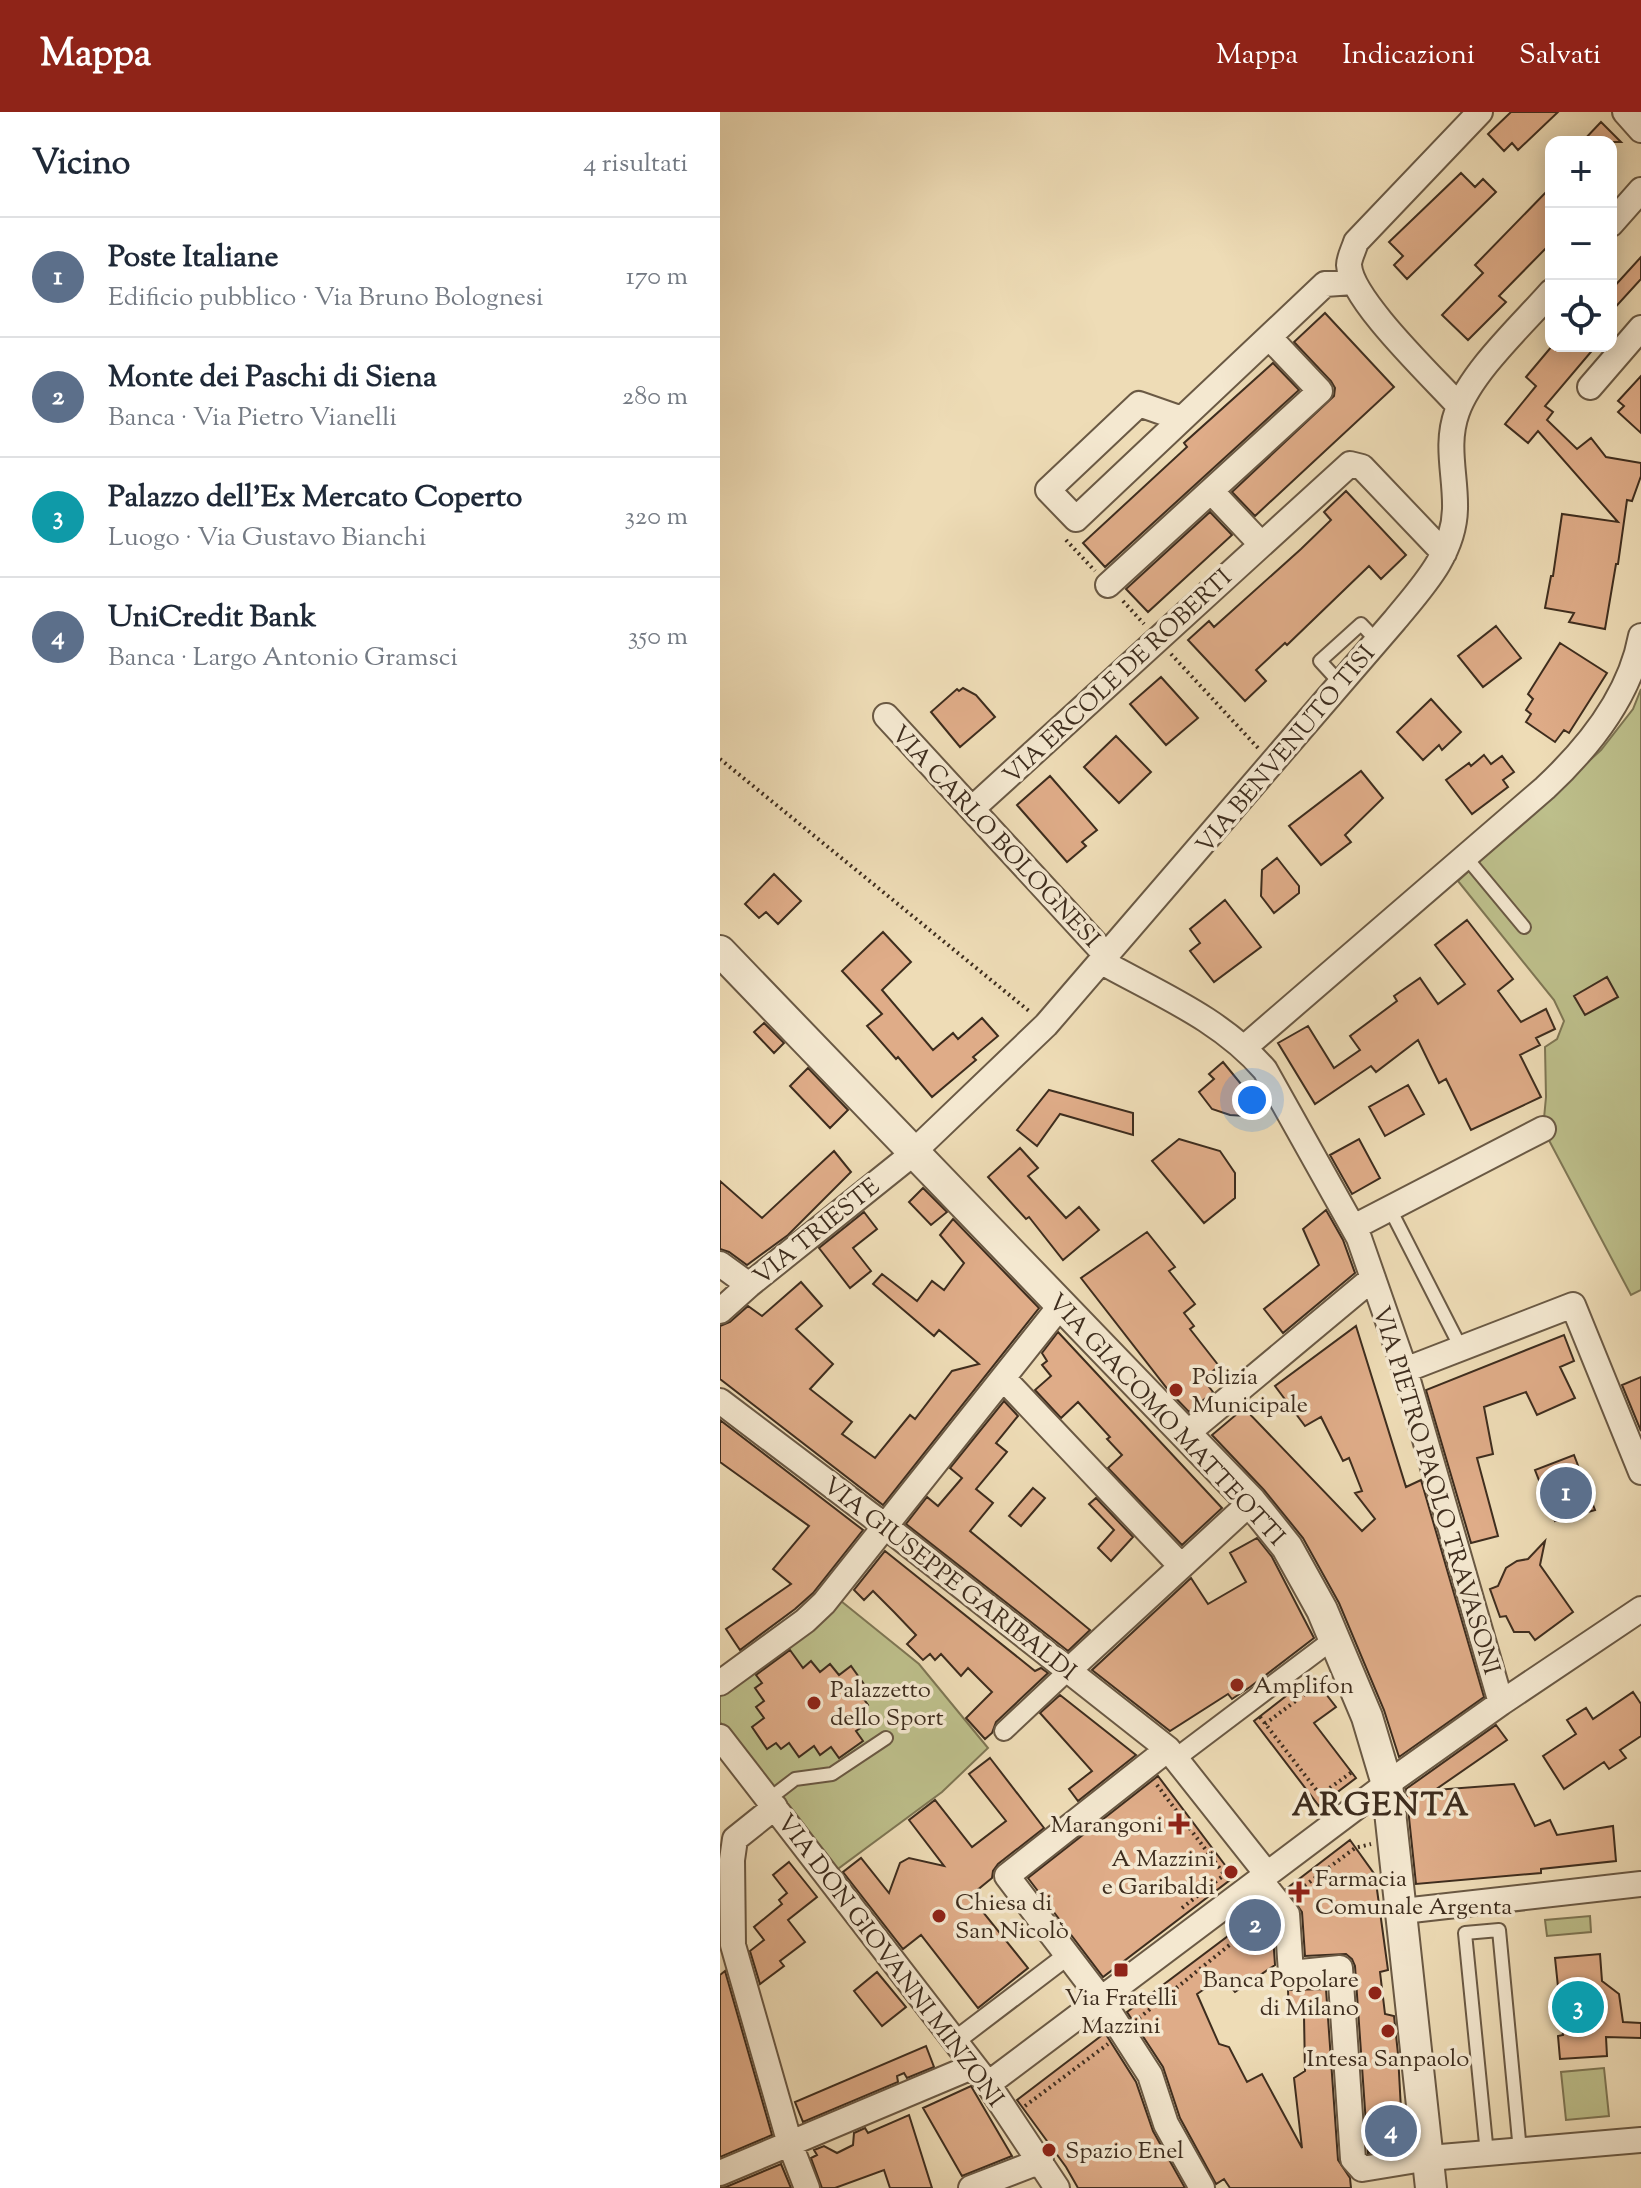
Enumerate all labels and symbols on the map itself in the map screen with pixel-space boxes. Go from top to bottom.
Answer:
street label: VIA ERCOLE DE ROBERTI [996,562,1240,793]
street label: VIA BENVENUTO TISI [1189,639,1384,862]
street label: VIA CARLO BOLOGNESI [882,719,1107,956]
your location [1232,1080,1272,1120]
street label: VIA TRIESTE [747,1171,888,1294]
street label: VIA GIACOMO MATTEOTTI [1039,1287,1292,1554]
street label: VIA PIETRO PAOLO TRAVASONI [1363,1302,1507,1679]
place label: Polizia Municipale [1192,1361,1308,1423]
marker: Polizia Municipale [1167,1381,1185,1399]
pin: 1 [1540,1463,1592,1523]
street label: VIA GIUSEPPE GARIBALDI [815,1470,1083,1690]
place label: Amplifon [1253,1670,1354,1704]
place label: Palazzetto dello Sport [830,1674,944,1736]
marker: Amplifon [1228,1676,1246,1694]
marker: Palazzetto dello Sport [805,1694,823,1712]
district label: ARGENTA [1292,1784,1470,1830]
street label: VIA DON GIOVANNI MINZONI [768,1808,1011,2115]
place label: Marangoni [1050,1809,1163,1843]
marker: Marangoni [1170,1815,1188,1833]
place label: A Mazzini e Garibaldi [1102,1843,1215,1905]
marker: A Mazzini e Garibaldi [1222,1863,1240,1881]
place label: Farmacia Comunale Argenta [1315,1863,1512,1925]
marker: Farmacia Comunale Argenta [1290,1883,1308,1901]
place label: Chiesa di San Nicolò [955,1887,1069,1949]
pin: 2 [1229,1895,1281,1955]
marker: Chiesa di San Nicolò [930,1907,948,1925]
marker: Via Fratelli Mazzini [1112,1961,1130,1979]
place label: Banca Popolare di Milano [1203,1964,1359,2026]
pin: 3 [1552,1977,1604,2037]
place label: Via Fratelli Mazzini [1064,1982,1178,2044]
marker: Banca Popolare di Milano [1366,1984,1384,2002]
marker: Intesa Sanpaolo [1379,2022,1397,2040]
place label: Intesa Sanpaolo [1307,2043,1469,2077]
pin: 4 [1365,2101,1417,2161]
place label: Spazio Enel [1065,2135,1184,2169]
marker: Spazio Enel [1040,2141,1058,2159]

